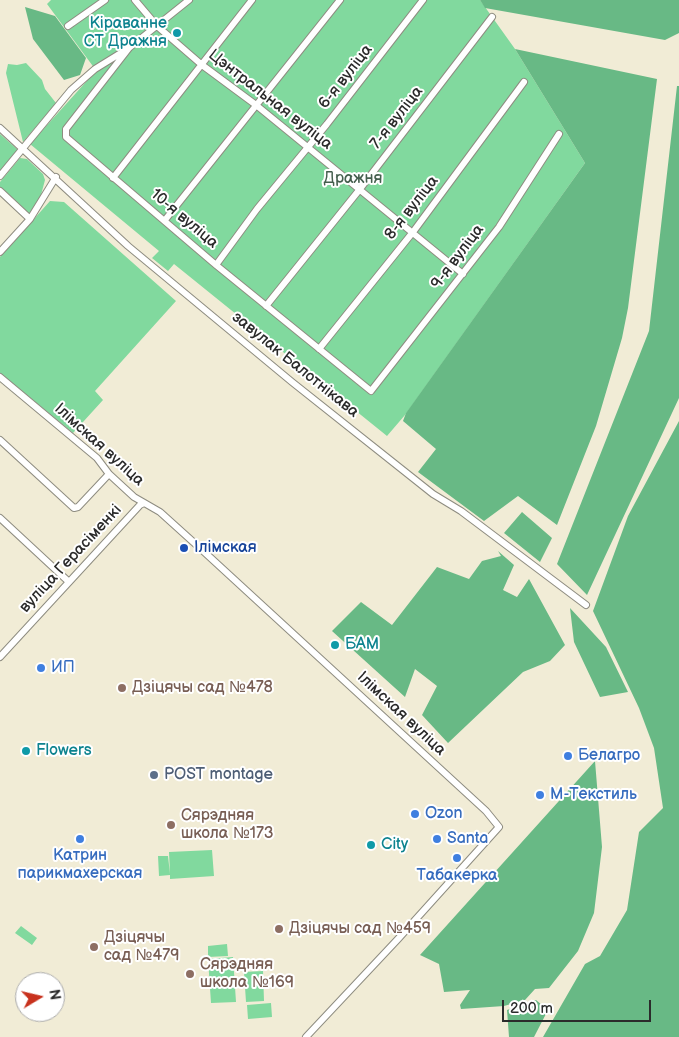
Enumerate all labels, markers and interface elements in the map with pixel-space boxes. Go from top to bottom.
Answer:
place label: Кіраванне СТ Дражня [84,14,167,52]
marker: Кіраванне СТ Дражня [171,27,183,39]
street label: 6-я вуліца [315,41,377,113]
street label: Цэнтральная вуліца [204,46,336,154]
street label: 7-я вуліца [366,83,428,153]
park label: Дражня [324,169,382,189]
street label: 8-я вуліца [381,172,443,244]
street label: 10-я вуліца [146,185,222,253]
street label: 9-я вуліца [427,221,489,293]
street label: завулак Балотнікава [228,308,362,422]
street label: Ілімская вуліца [50,400,148,490]
street label: вуліца Герасіменкі [16,501,126,617]
place label: Ілімская [194,538,257,558]
marker: Ілімская [178,542,190,554]
place label: БАМ [345,635,379,655]
marker: БАМ [329,639,341,651]
place label: ИП [51,658,75,678]
marker: ИП [35,662,47,674]
street label: Ілімская вуліца [353,668,449,760]
place label: Дзіцячы сад №478 [132,678,273,698]
marker: Дзіцячы сад №478 [116,682,128,694]
place label: Flowers [36,741,92,761]
marker: Flowers [20,745,32,757]
place label: Белагро [578,746,640,766]
marker: Белагро [562,750,574,762]
place label: POST montage [164,765,273,785]
marker: POST montage [148,769,160,781]
place label: М-Текстиль [550,785,637,805]
marker: М-Текстиль [534,789,546,801]
place label: Ozon [425,804,463,824]
place label: Сярэдняя школа №173 [181,806,274,844]
marker: Ozon [409,808,421,820]
marker: Сярэдняя школа №173 [165,819,177,831]
place label: Santa [447,829,488,849]
marker: Катрин парикмахерская [74,833,86,845]
marker: Santa [431,833,443,845]
place label: City [381,835,408,855]
marker: City [365,839,377,851]
place label: Катрин парикмахерская [18,846,142,884]
marker: Табакерка [451,852,463,864]
place label: Табакерка [416,866,498,886]
place label: Дзіцячы сад №459 [289,919,431,939]
marker: Дзіцячы сад №459 [273,923,285,935]
place label: Дзіцячы сад №479 [104,928,179,966]
marker: Дзіцячы сад №479 [88,941,100,953]
place label: Сярэдняя школа №169 [200,955,294,993]
marker: Сярэдняя школа №169 [184,968,196,980]
north arrow [15,972,65,1022]
text: N [45,988,64,1001]
scale bar [504,990,653,1022]
text: 200 m [510,999,553,1018]

